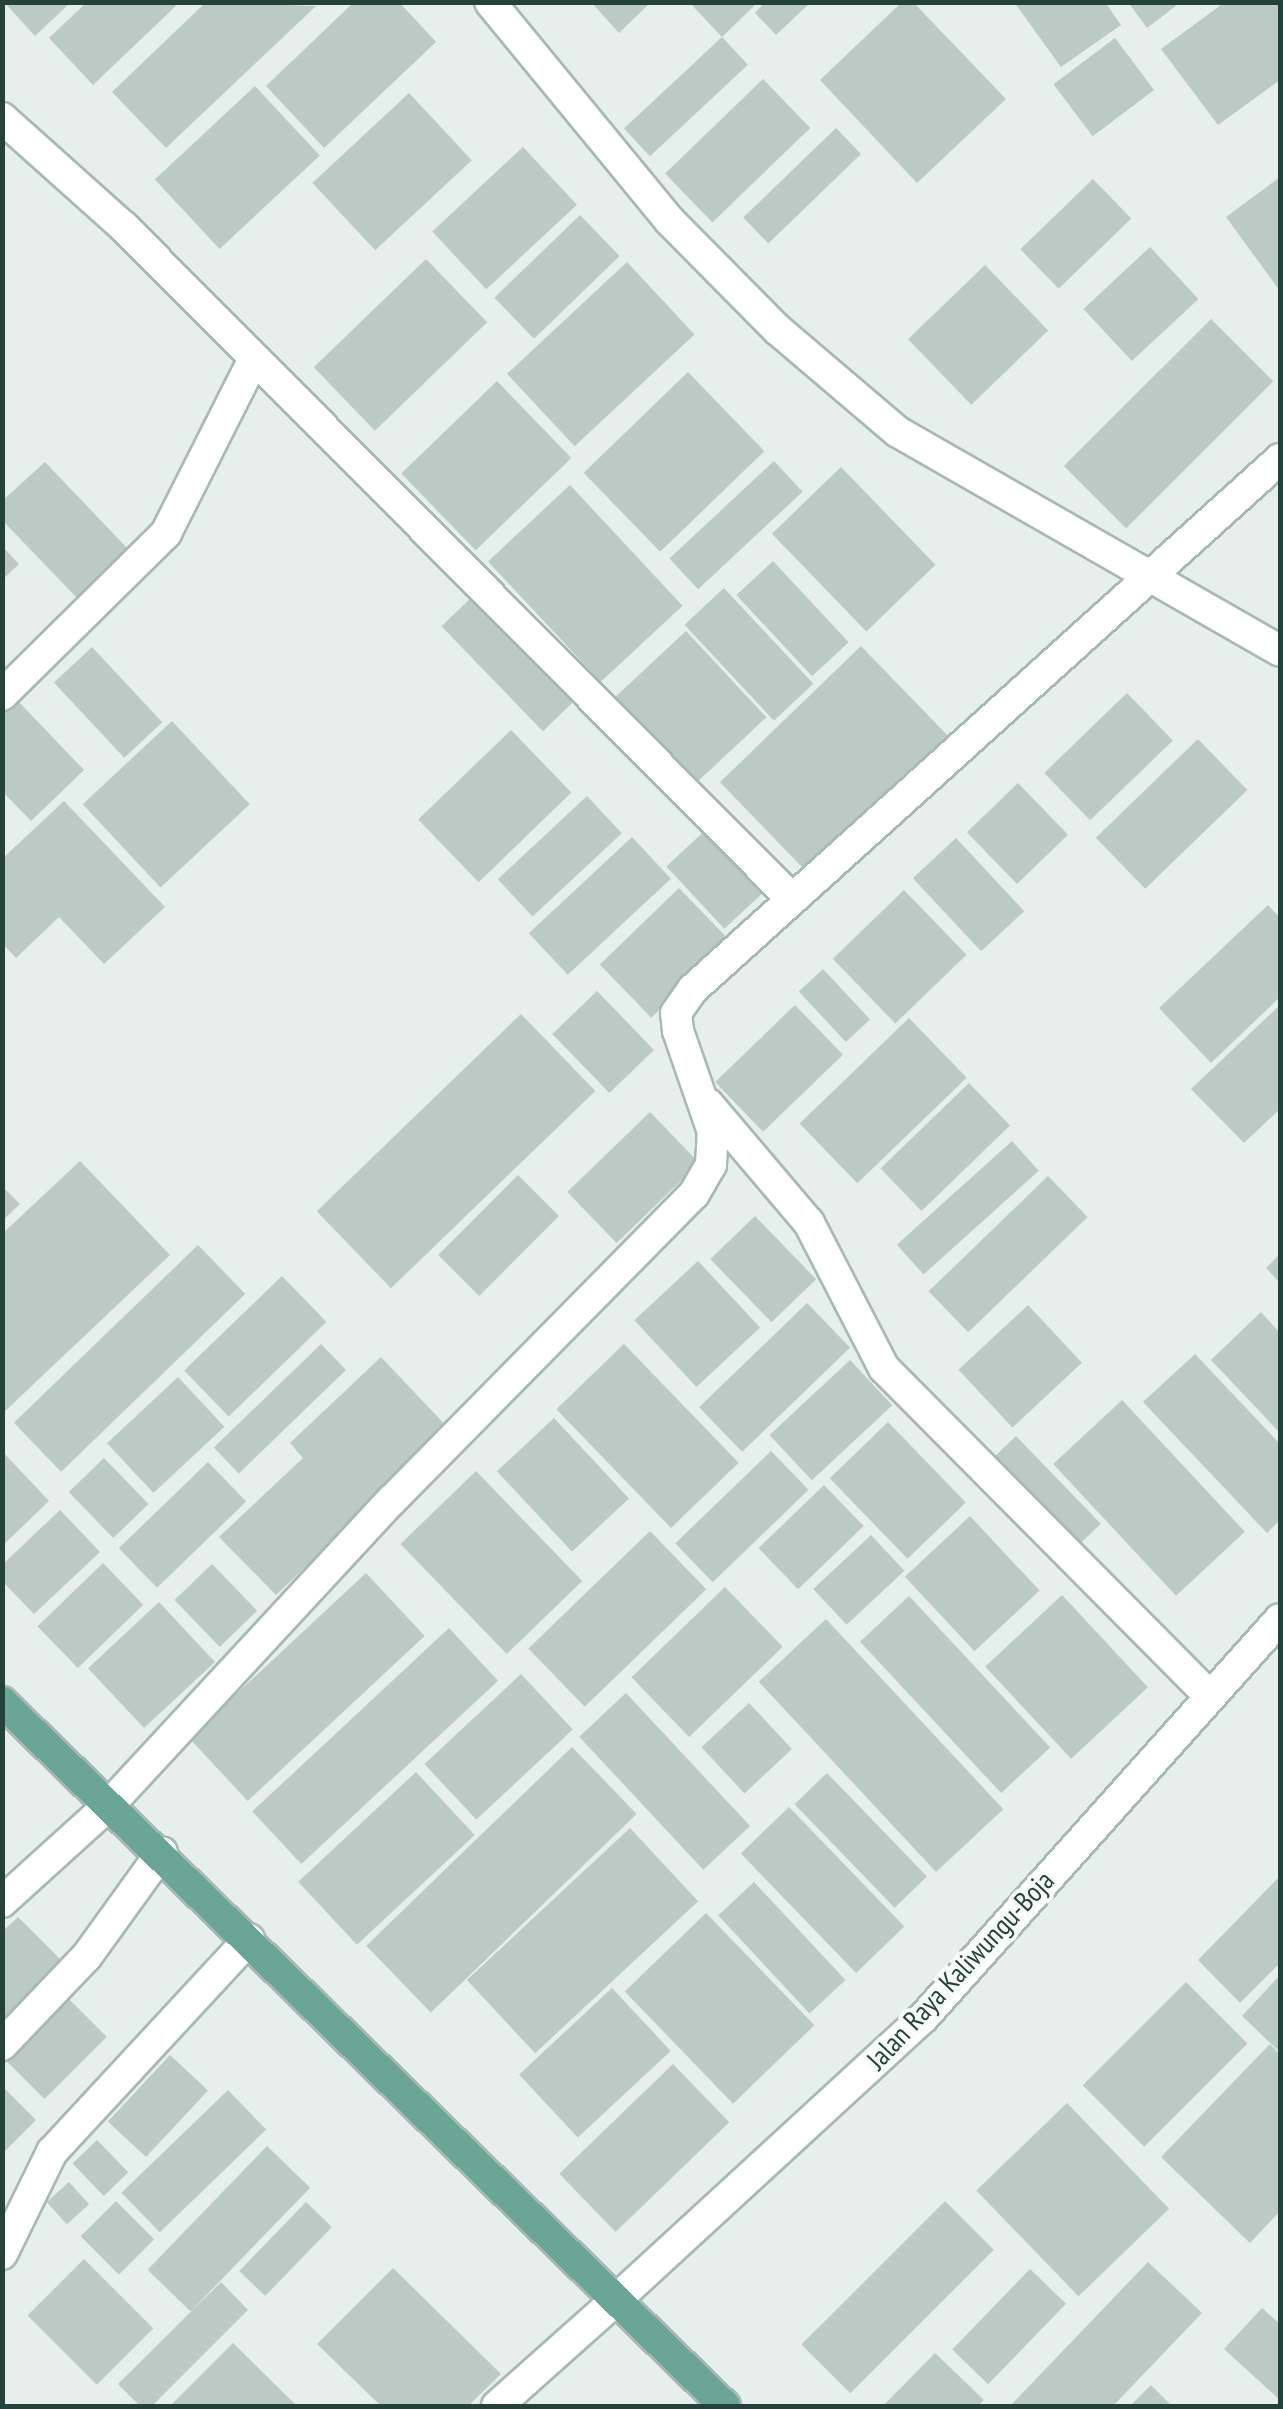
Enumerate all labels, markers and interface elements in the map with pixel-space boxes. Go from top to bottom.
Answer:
street label: Jalan Raya Kaliwungu-Boja [859,1864,1061,2076]

